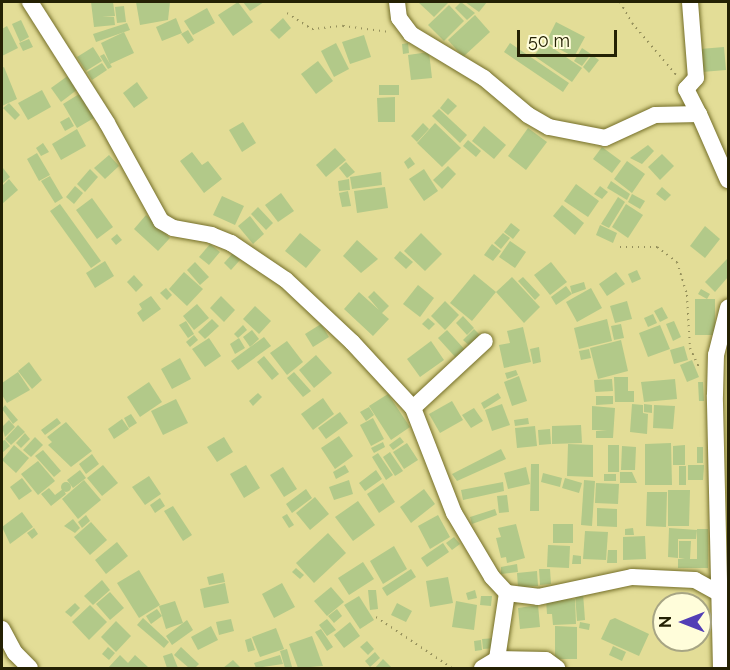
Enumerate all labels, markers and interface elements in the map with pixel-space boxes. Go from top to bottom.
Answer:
scale bar [520,18,620,56]
text: 50 m [528,30,570,51]
north arrow [652,592,712,652]
text: N [656,616,675,628]

